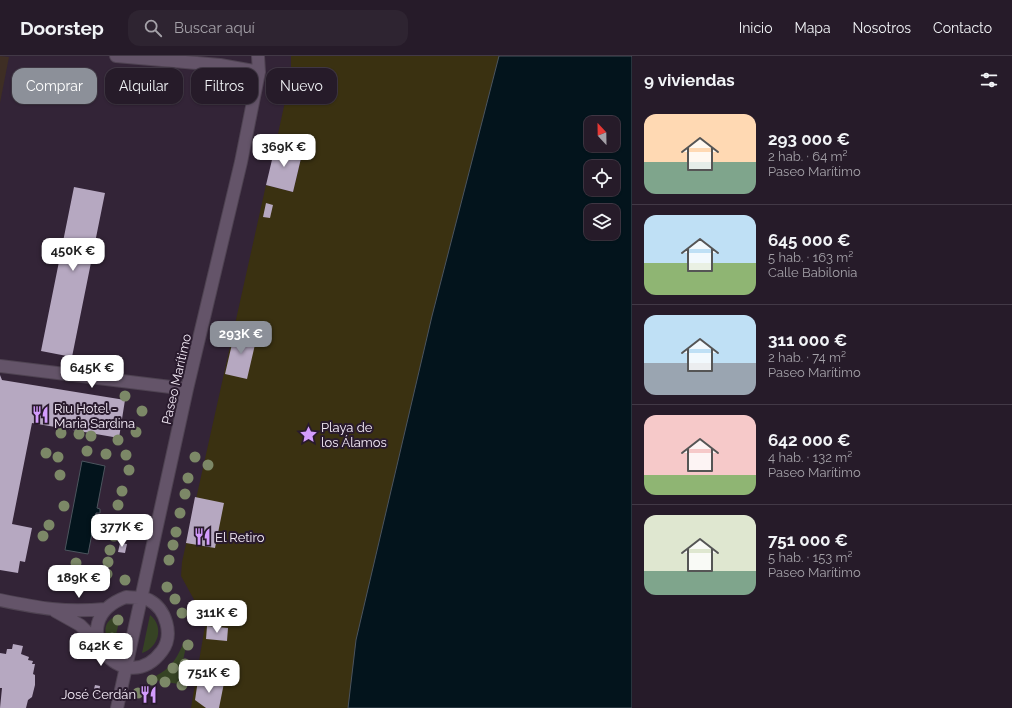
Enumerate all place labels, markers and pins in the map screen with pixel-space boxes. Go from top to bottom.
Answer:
pin: 369K € [251,134,317,168]
pin: 450K € [40,238,106,272]
pin: 293K € [208,321,274,355]
pin: 645K € [59,355,125,389]
place label: Riu Hotel - Maria Sardina [54,401,135,431]
restaurant icon: Riu Hotel - Maria Sardina [31,405,51,425]
place label: Playa de los Álamos [321,420,387,450]
place icon: Playa de los Álamos [298,424,318,444]
pin: 377K € [89,514,155,548]
restaurant icon: El Retiro [192,527,212,547]
place label: El Retiro [215,530,265,545]
pin: 189K € [46,565,112,599]
pin: 311K € [184,600,250,634]
pin: 642K € [68,633,134,667]
pin: 751K € [176,660,242,694]
restaurant icon: José Cerdán [139,684,159,704]
place label: José Cerdán [61,687,136,702]

